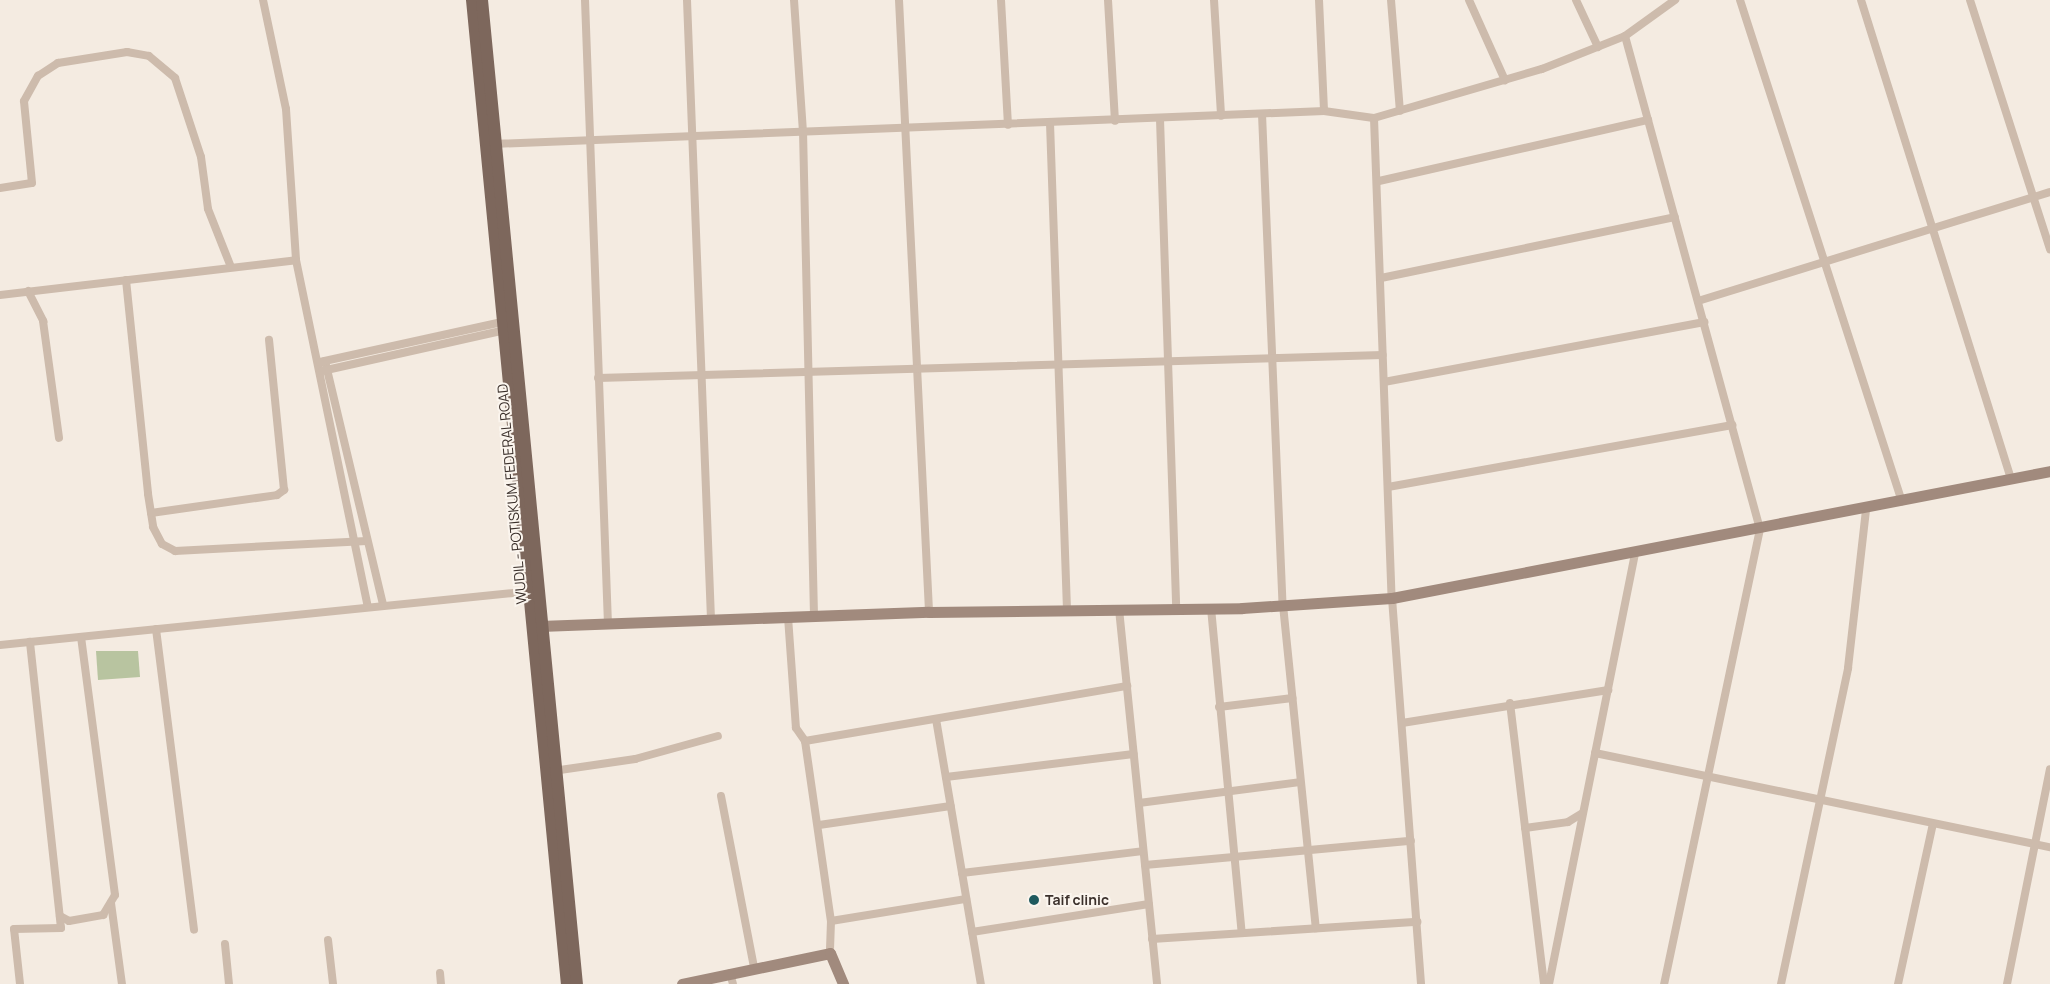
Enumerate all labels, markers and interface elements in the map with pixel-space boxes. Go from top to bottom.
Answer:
street label: WUDIL - POTISKUM FEDERAL ROAD [494,382,530,606]
place label: Taif clinic [1045,892,1109,908]
marker: Taif clinic [1027,893,1041,907]

